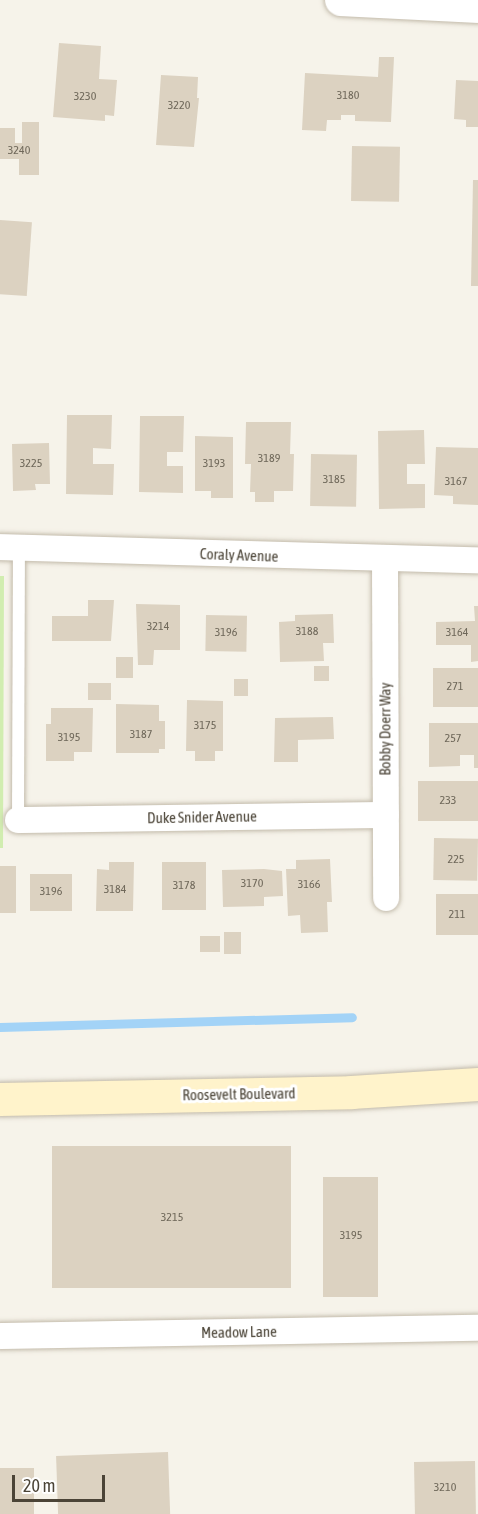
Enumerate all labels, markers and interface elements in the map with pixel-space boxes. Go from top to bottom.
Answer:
house number: 3180 [337,89,359,103]
house number: 3230 [74,90,96,104]
house number: 3220 [168,99,190,113]
house number: 3240 [8,144,30,158]
house number: 3189 [258,452,280,466]
house number: 3225 [20,457,42,471]
house number: 3193 [203,457,225,471]
house number: 3185 [323,473,345,487]
house number: 3167 [445,475,467,489]
street label: Coraly Avenue [199,545,279,565]
house number: 3214 [147,620,169,634]
house number: 3188 [296,625,318,639]
house number: 3196 [215,626,237,640]
house number: 3164 [446,626,468,640]
house number: 271 [447,680,463,694]
street label: Bobby Doerr Way [376,682,394,776]
house number: 3175 [194,719,216,733]
house number: 3187 [130,728,152,742]
house number: 3195 [58,731,80,745]
house number: 257 [445,732,461,746]
house number: 233 [440,794,456,808]
street label: Duke Snider Avenue [147,807,257,827]
house number: 225 [448,853,464,867]
house number: 3170 [241,877,263,891]
house number: 3166 [298,878,320,892]
house number: 3178 [173,879,195,893]
house number: 3184 [104,883,126,897]
house number: 3196 [40,885,62,899]
house number: 211 [449,908,465,922]
street label: Roosevelt Boulevard [182,1084,296,1104]
house number: 3215 [161,1211,183,1225]
house number: 3195 [340,1229,362,1243]
street label: Meadow Lane [201,1322,277,1342]
scale bar [15,1463,108,1501]
text: 20 m [23,1475,55,1496]
house number: 3210 [434,1481,456,1495]

